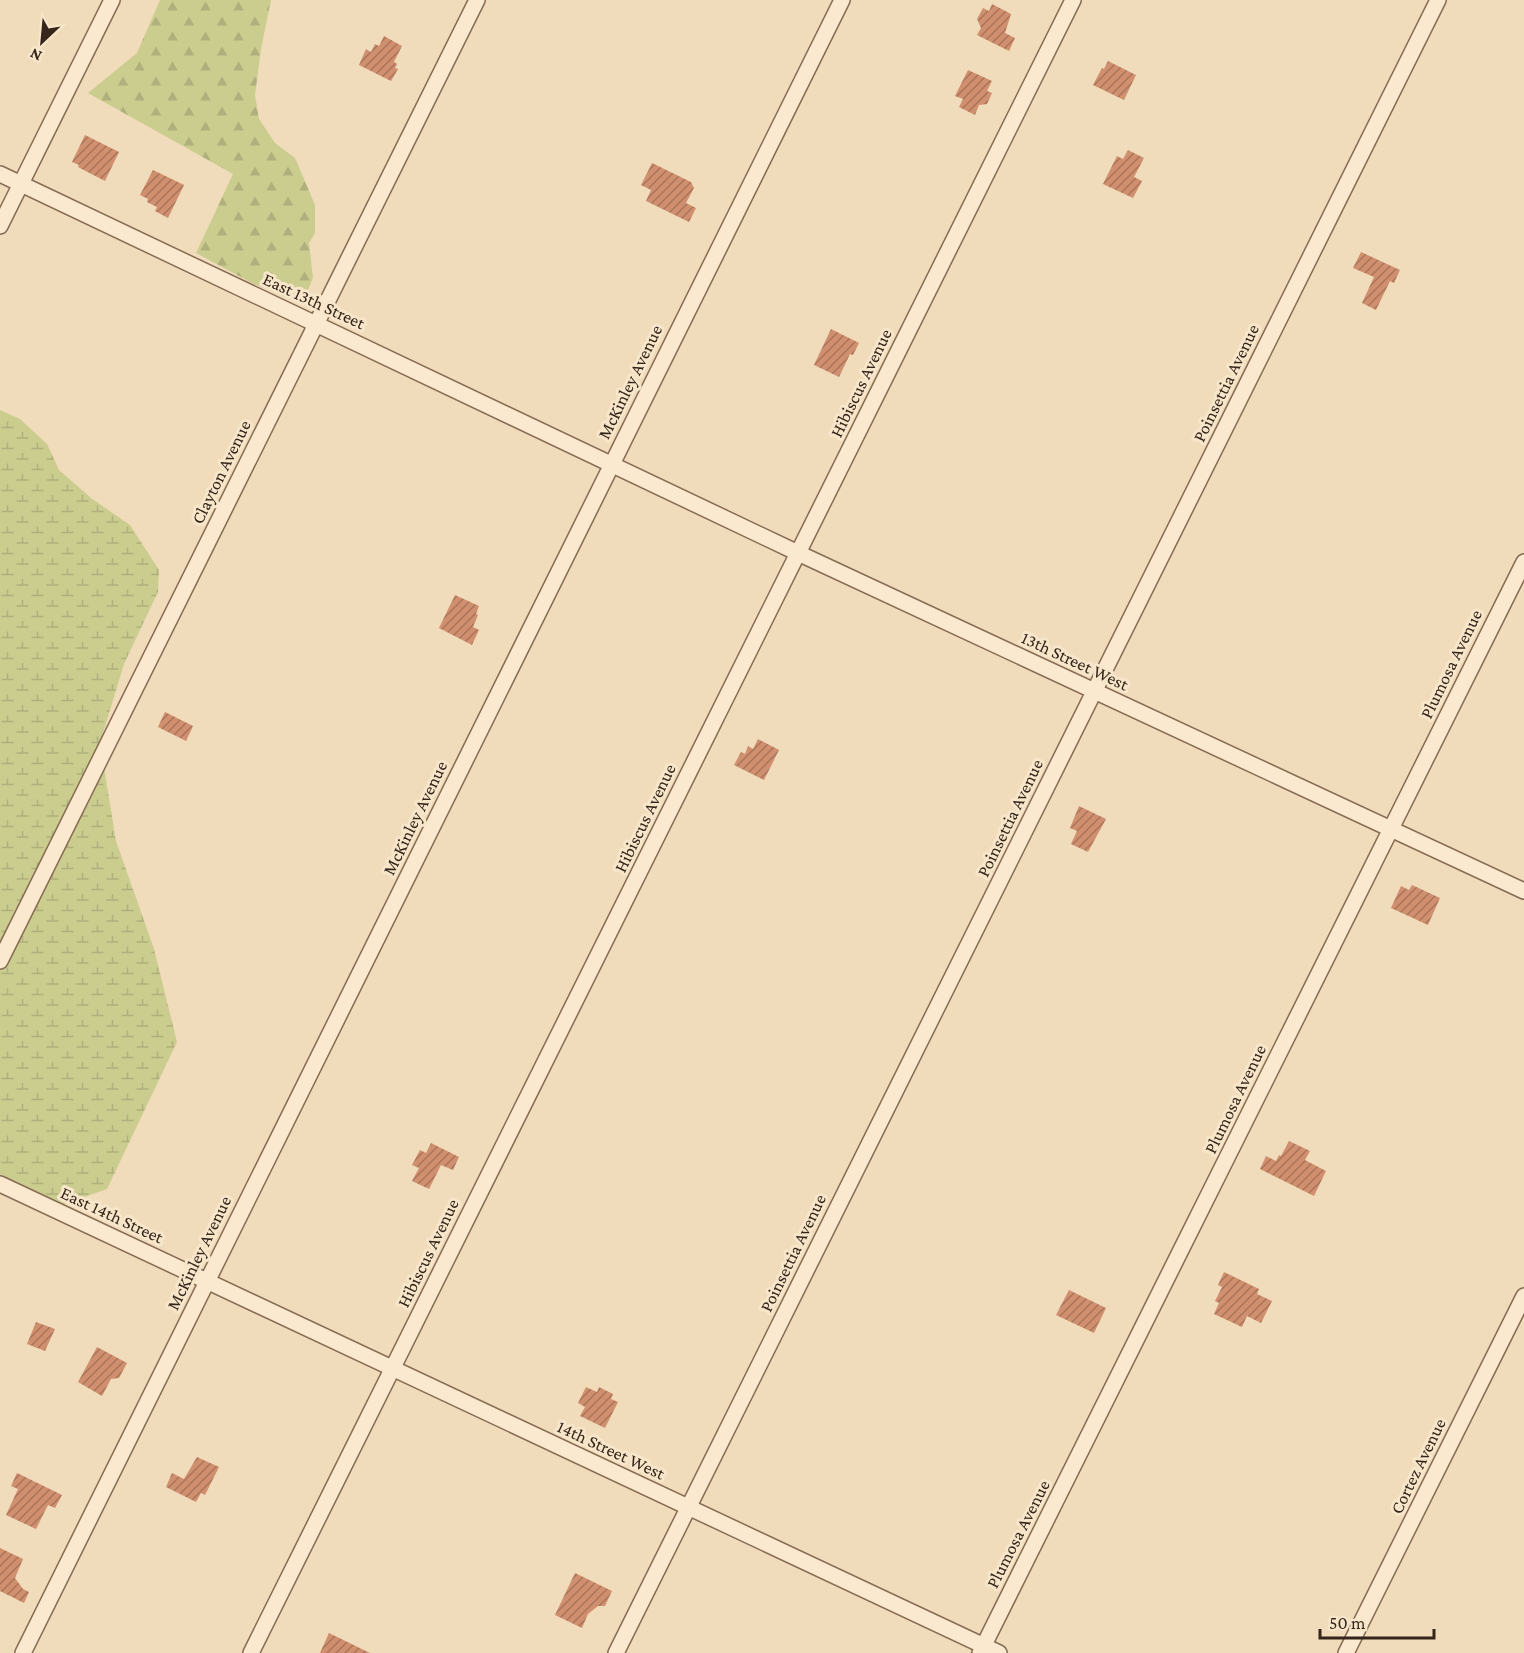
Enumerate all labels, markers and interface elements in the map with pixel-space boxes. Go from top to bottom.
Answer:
north arrow [12,12,72,72]
text: N [27,45,44,65]
street label: East 13th Street [260,269,369,334]
street label: Poinsettia Avenue [1189,321,1263,445]
street label: McKinley Avenue [594,322,666,442]
street label: Hibiscus Avenue [826,326,896,440]
street label: Clayton Avenue [187,417,255,527]
street label: Plumosa Avenue [1416,606,1486,722]
street label: 13th Street West [1018,627,1133,695]
street label: Poinsettia Avenue [973,756,1047,880]
street label: McKinley Avenue [379,758,451,878]
street label: Hibiscus Avenue [610,761,680,875]
street label: Plumosa Avenue [1200,1041,1270,1157]
street label: East 14th Street [58,1183,167,1248]
street label: Poinsettia Avenue [756,1191,830,1315]
street label: McKinley Avenue [163,1193,235,1313]
street label: Hibiscus Avenue [393,1196,463,1310]
street label: Cortez Avenue [1386,1415,1450,1517]
street label: 14th Street West [554,1416,669,1484]
street label: Plumosa Avenue [982,1477,1054,1591]
scale bar [1320,1602,1434,1640]
text: 50 m [1329,1613,1366,1633]

